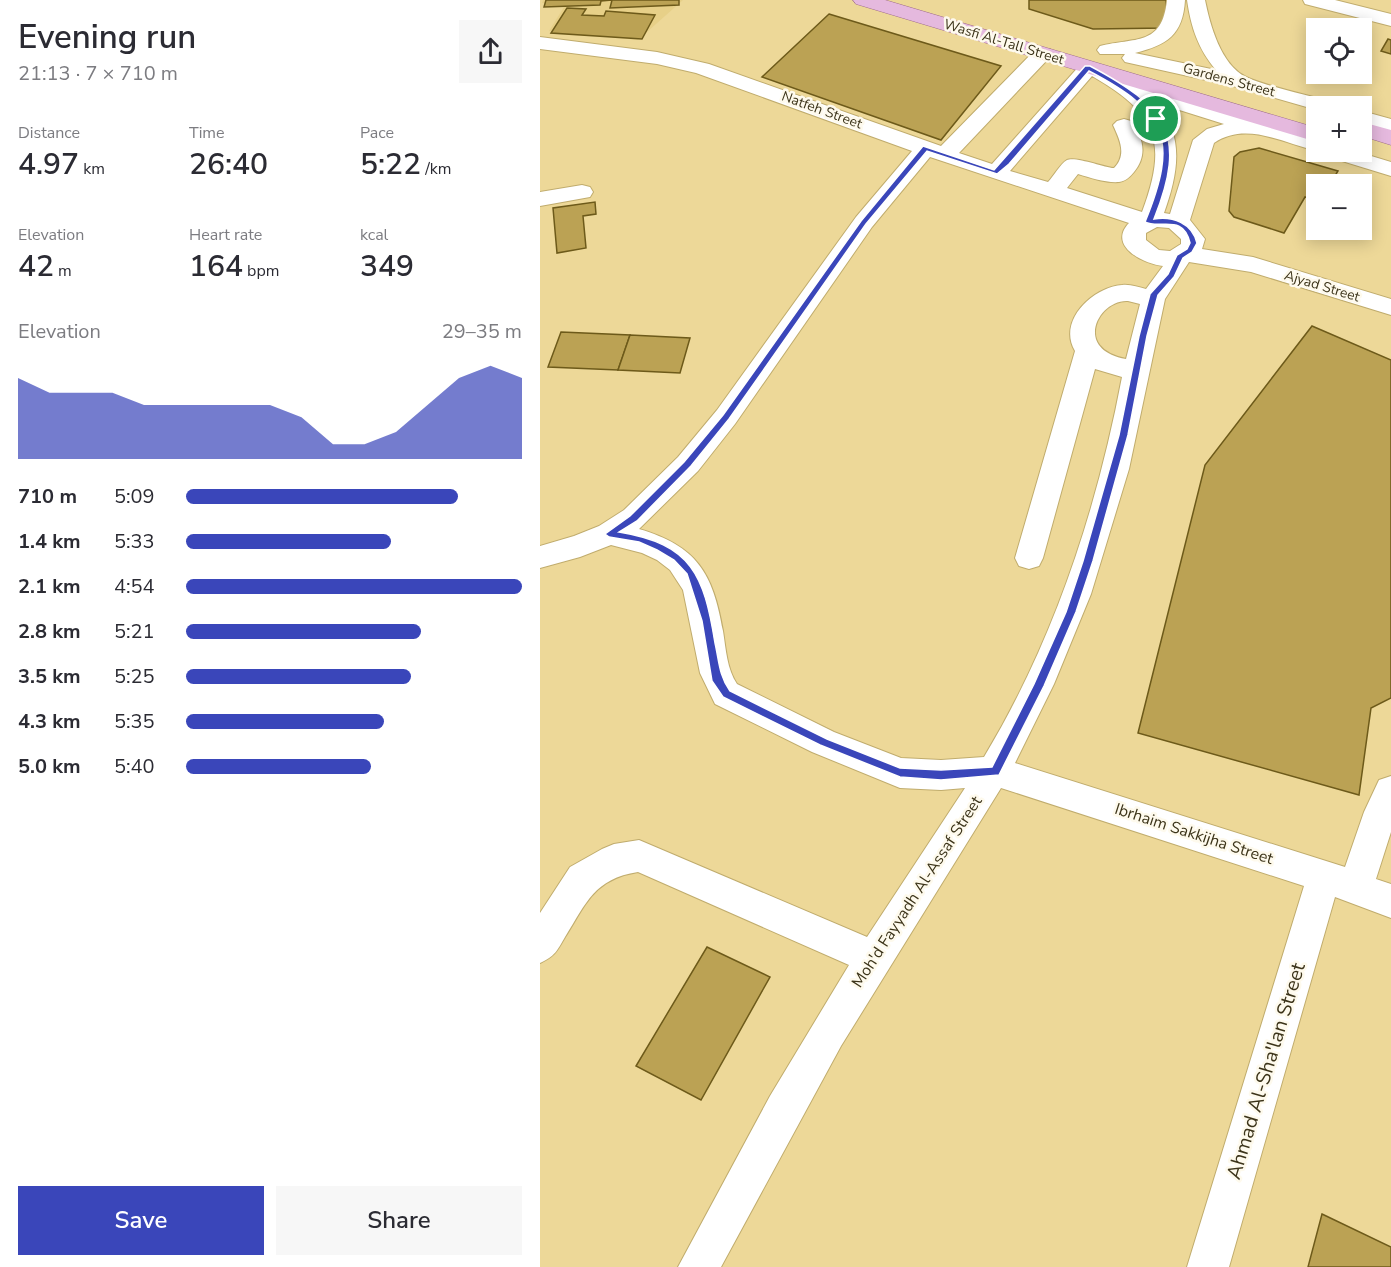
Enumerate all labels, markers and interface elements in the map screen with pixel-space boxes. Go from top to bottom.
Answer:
text: Evening run [18,15,196,60]
street label: Wasfi Al-Tall Street [942,15,1066,69]
map controls [1306,18,1372,240]
button: locate [1306,18,1372,84]
button: share [459,20,522,83]
street label: Gardens Street [1181,59,1277,101]
text: 21:13 · 7 × 710 m [18,60,178,87]
street label: Natfeh Street [779,87,865,133]
pin [1130,93,1181,144]
button: + [1306,96,1372,162]
icon: arrive [1139,102,1172,135]
text: Distance [18,122,80,144]
text: Time [189,122,225,144]
text: Pace [360,122,394,144]
text: 4.97 [18,144,79,185]
text: 26:40 [189,144,268,185]
text: 5:22 [360,144,421,185]
text: km [79,158,105,180]
text: /km [421,158,451,180]
button: − [1306,174,1372,240]
text: Elevation [18,224,84,246]
text: Heart rate [189,224,262,246]
text: kcal [360,224,388,246]
text: 42 [18,246,54,287]
text: 164 [189,246,243,287]
text: 349 [360,246,414,287]
text: m [54,260,72,282]
text: bpm [243,260,279,282]
street label: Ajyad Street [1282,266,1362,307]
text: Elevation [18,318,101,345]
text: 29–35 m [442,318,522,345]
text: 710 m [18,483,77,510]
text: 5:09 [114,483,155,510]
text: 1.4 km [18,528,81,555]
text: 5:33 [114,528,155,555]
text: 2.1 km [18,573,81,600]
text: 4:54 [114,573,155,600]
text: 2.8 km [18,618,81,645]
text: 5:21 [114,618,155,645]
text: 3.5 km [18,663,81,690]
text: 5:25 [114,663,155,690]
text: 4.3 km [18,708,81,735]
text: 5:35 [114,708,155,735]
text: 5.0 km [18,753,81,780]
text: 5:40 [114,753,155,780]
street label: Moh'd Fayyadh Al-Assaf Street [847,792,988,992]
street label: Ibrhaim Sakkijha Street [1112,798,1276,870]
street label: Ahmad Al-Sha'lan Street [1220,958,1312,1183]
button: Save [18,1186,264,1255]
button: Share [276,1186,522,1255]

